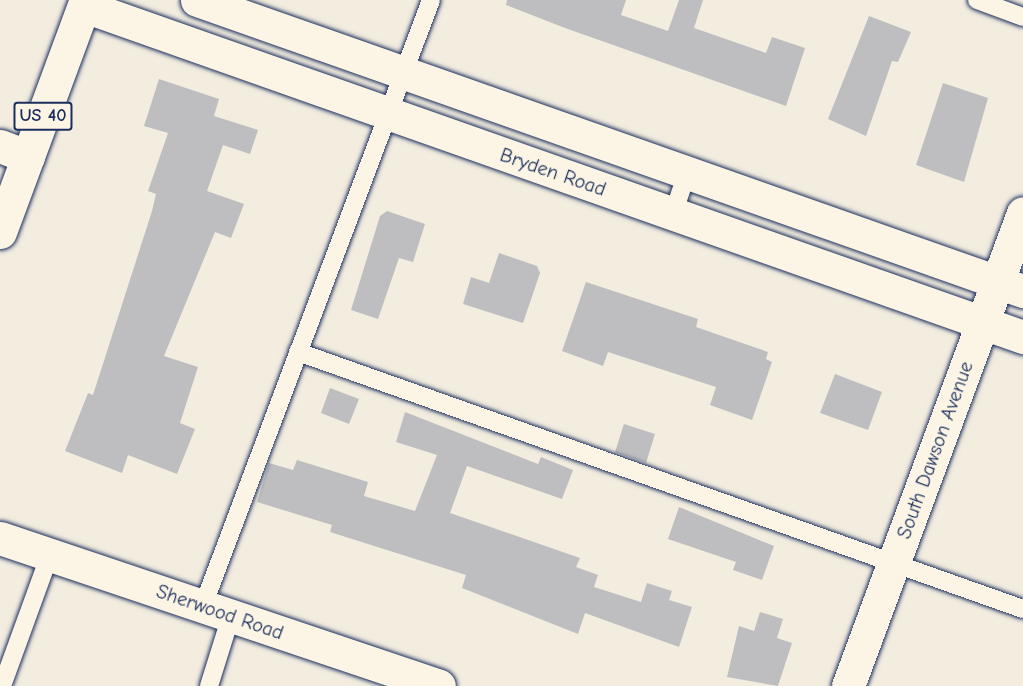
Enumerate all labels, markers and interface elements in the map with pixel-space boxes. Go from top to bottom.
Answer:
road number: US 40 [13,101,73,131]
street label: Bryden Road [497,143,609,201]
street label: South Dawson Avenue [892,358,978,542]
street label: Sherwood Road [153,579,287,645]

